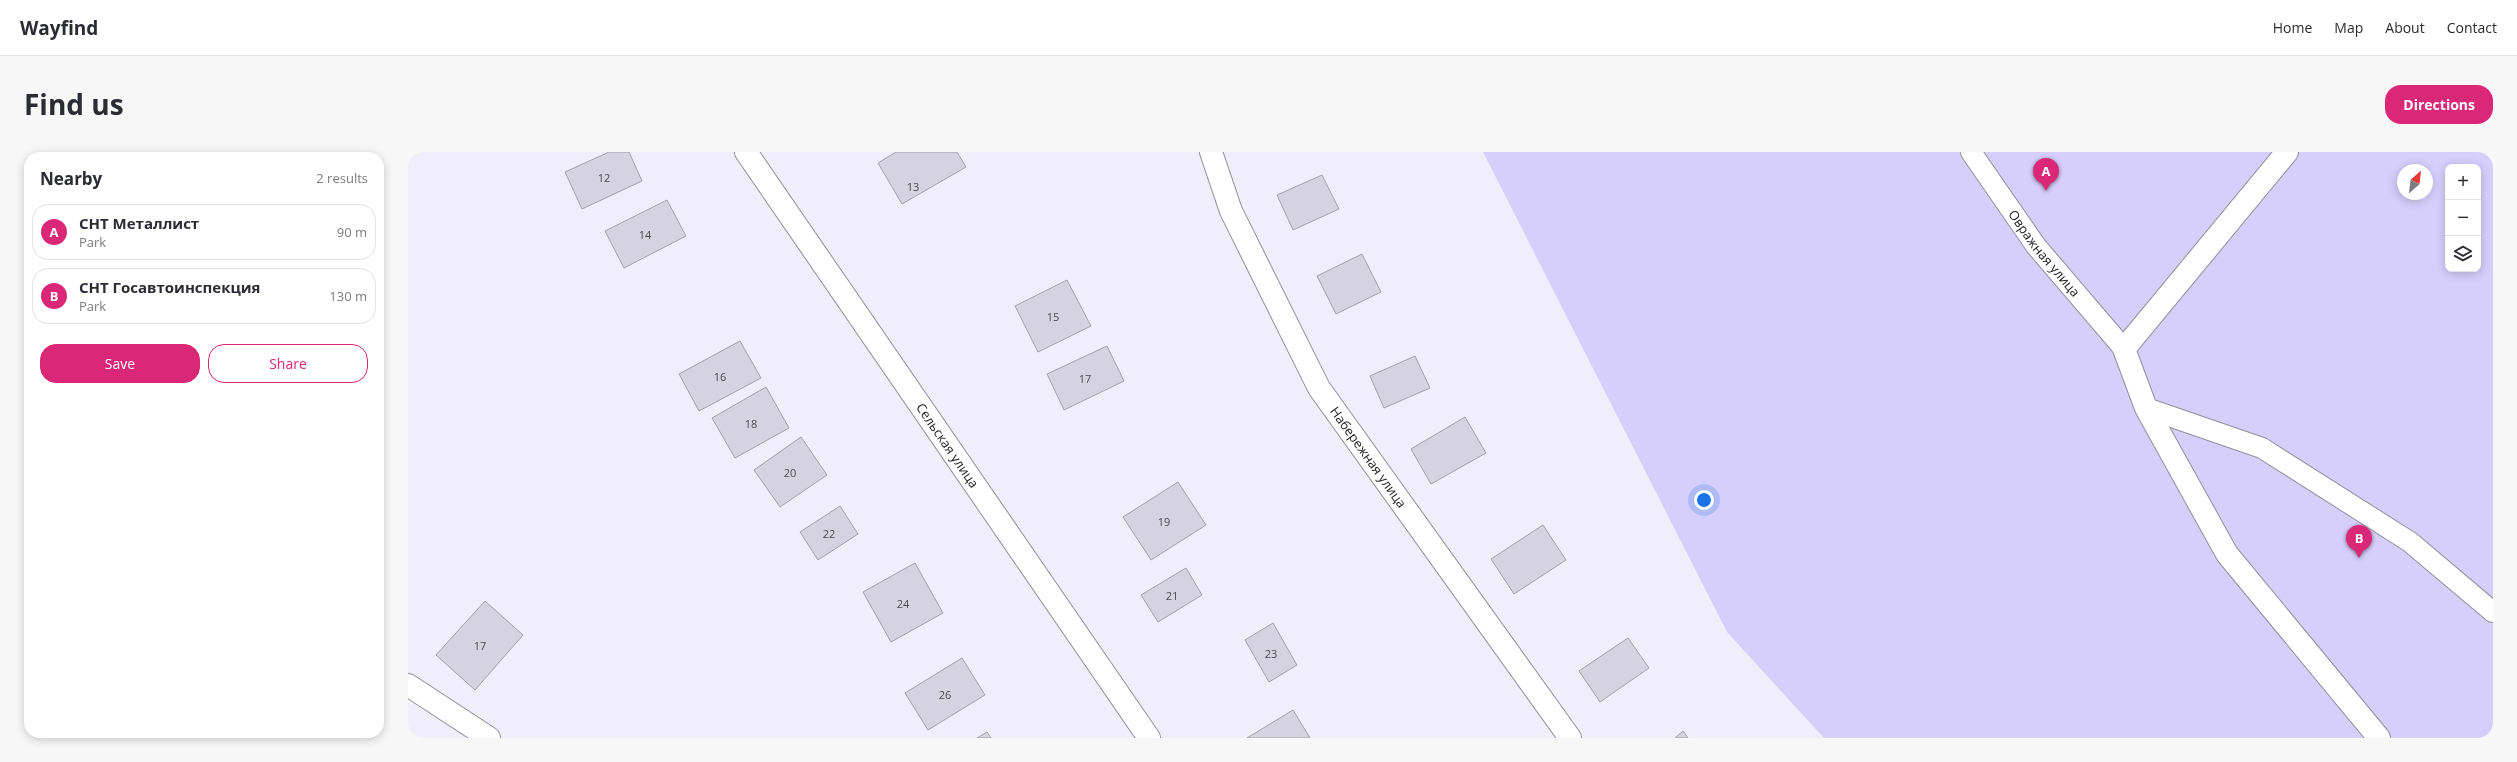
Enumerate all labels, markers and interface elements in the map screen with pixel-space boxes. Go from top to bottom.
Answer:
text: Wayfind [20,15,98,41]
text: Home [2273,18,2312,37]
text: Map [2334,18,2363,37]
text: About [2385,18,2425,37]
text: Contact [2447,18,2497,37]
text: Find us [24,85,124,123]
button: Directions [2385,85,2493,124]
pin: A [2033,158,2059,191]
north arrow [2397,164,2433,200]
map controls [2445,164,2481,272]
button: + [2445,164,2481,200]
text: Nearby [40,167,102,190]
text: 2 results [316,169,368,187]
house number: 12 [598,170,610,185]
house number: 13 [907,179,919,194]
button: − [2445,200,2481,236]
street label: Овражная улица [2005,206,2084,300]
text: СНТ Металлист [79,213,199,233]
text: A [50,223,58,241]
text: 90 m [337,223,367,241]
house number: 14 [639,227,652,242]
text: Park [79,233,106,251]
button: layers [2445,236,2481,272]
text: СНТ Госавтоинспекция [79,277,261,297]
text: B [50,287,58,305]
text: 130 m [329,287,367,305]
text: Park [79,297,106,315]
house number: 15 [1047,309,1059,324]
button: Save [40,344,200,383]
button: Share [208,344,368,383]
house number: 16 [714,369,726,384]
house number: 17 [1079,371,1091,386]
street label: Сельская улица [912,399,983,491]
street label: Набережная улица [1326,403,1411,511]
house number: 18 [745,416,757,431]
house number: 20 [784,465,796,480]
your location [1694,490,1714,510]
house number: 19 [1158,514,1170,529]
pin: B [2346,525,2372,558]
house number: 22 [823,526,835,541]
house number: 21 [1166,588,1178,603]
house number: 24 [897,596,910,611]
house number: 17 [474,638,486,653]
house number: 23 [1265,646,1277,661]
house number: 26 [939,687,951,702]

